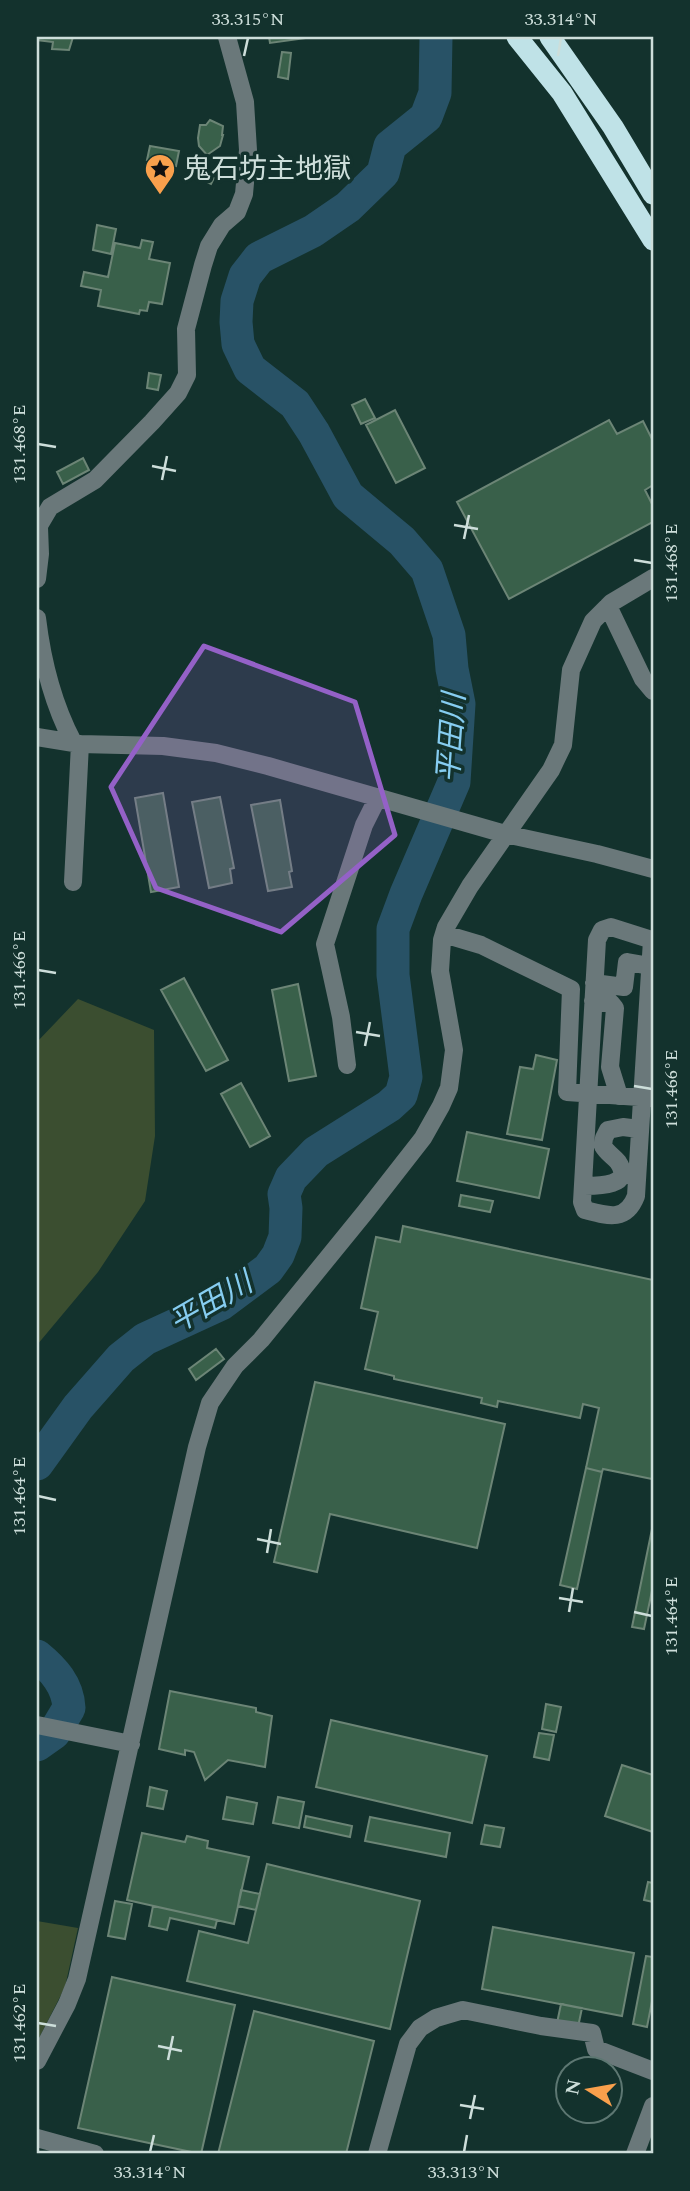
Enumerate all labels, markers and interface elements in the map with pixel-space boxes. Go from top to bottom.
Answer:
text: 33.315°N [212,6,284,33]
text: 33.314°N [525,6,597,33]
place label: 鬼石坊主地獄 [183,148,351,191]
place icon: 鬼石坊主地獄 [143,152,177,196]
text: 131.468°E [6,404,33,484]
text: 131.468°E [658,523,685,603]
water label: 平田川 [426,689,478,784]
text: 131.466°E [6,930,33,1010]
text: 131.466°E [658,1049,685,1129]
water label: 平田川 [161,1259,264,1345]
text: 131.464°E [6,1456,33,1536]
text: 131.464°E [658,1576,685,1656]
text: 131.462°E [6,1983,33,2063]
north arrow [554,2054,624,2124]
text: N [558,2077,589,2097]
text: 33.314°N [114,2159,186,2186]
text: 33.313°N [428,2159,500,2186]

